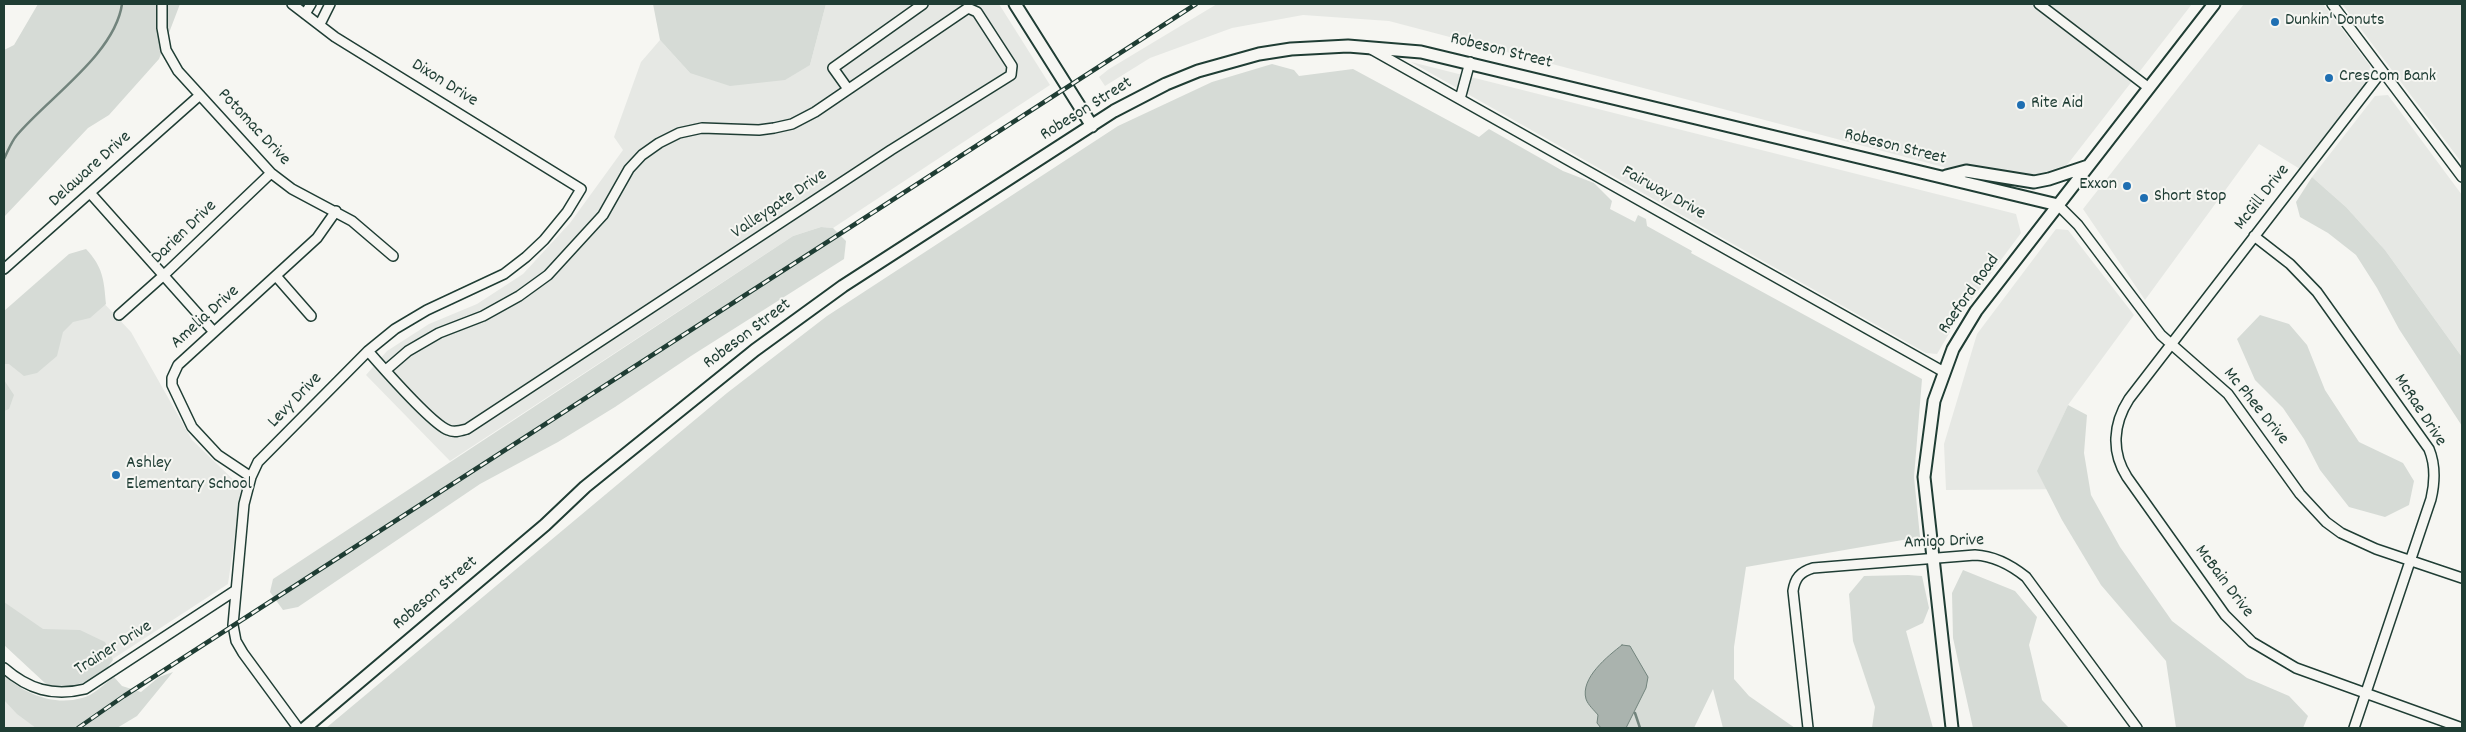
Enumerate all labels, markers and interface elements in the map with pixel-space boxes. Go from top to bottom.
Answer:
place label: Dunkin' Donuts [2285,11,2385,33]
marker: Dunkin' Donuts [2269,16,2281,28]
street label: Robeson Street [1448,29,1554,75]
street label: Dixon Drive [407,55,481,113]
place label: CresCom Bank [2339,67,2436,89]
marker: CresCom Bank [2323,72,2335,84]
street label: Robeson Street [1037,73,1137,147]
street label: Potomac Drive [212,85,294,171]
place label: Rite Aid [2031,94,2083,116]
marker: Rite Aid [2015,99,2027,111]
street label: Robeson Street [1842,125,1948,171]
street label: Delaware Drive [45,127,137,213]
street label: McGill Drive [2231,161,2295,235]
street label: Fairway Drive [1617,162,1709,226]
street label: Valleygate Drive [728,165,832,245]
place label: Exxon [2079,175,2117,197]
marker: Exxon [2121,180,2133,192]
place label: Short Stop [2154,187,2227,209]
marker: Short Stop [2138,192,2150,204]
street label: Darien Drive [148,196,222,270]
street label: Raeford Road [1935,251,2005,339]
street label: Amelia Drive [167,282,245,354]
street label: Robeson Street [700,295,796,375]
street label: Mc Phee Drive [2217,364,2293,450]
street label: Levy Drive [264,369,328,433]
street label: McRae Drive [2388,371,2450,451]
place label: Ashley Elementary School [126,454,252,496]
marker: Ashley Elementary School [110,469,122,481]
street label: Amigo Drive [1904,531,1984,555]
street label: McBain Drive [2189,541,2257,623]
street label: Robeson Street [389,552,483,636]
street label: Trainer Drive [71,617,157,681]

